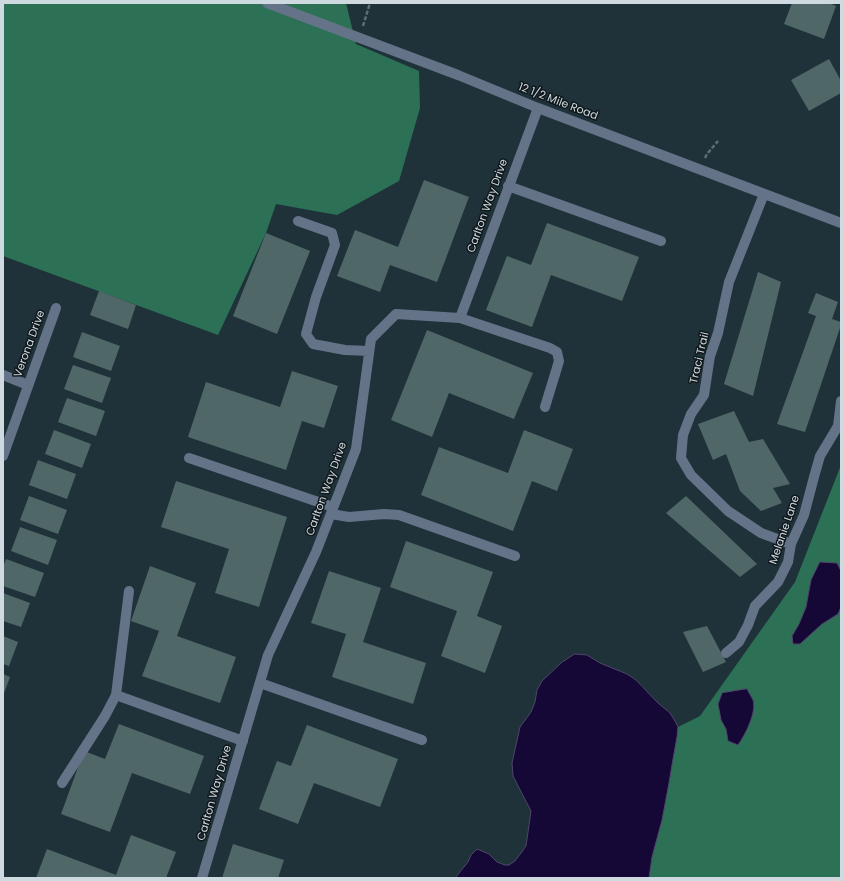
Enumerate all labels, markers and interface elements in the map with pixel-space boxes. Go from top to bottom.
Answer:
street label: 12 1/2 Mile Road [516,81,600,123]
street label: Carlton Way Drive [465,157,511,255]
street label: Verona Drive [12,309,48,379]
street label: Traci Trail [688,331,712,385]
street label: Carlton Way Drive [304,440,350,538]
street label: Melanie Lane [767,494,803,566]
street label: Carlton Way Drive [195,744,235,842]

